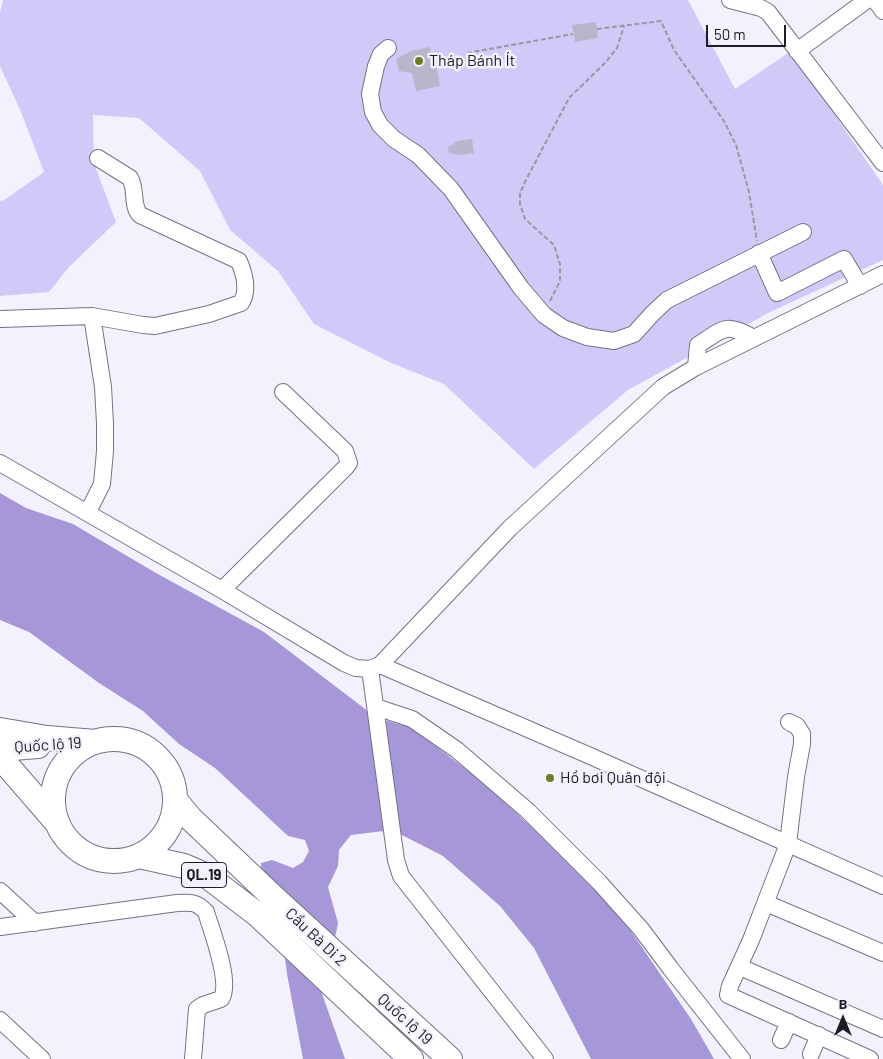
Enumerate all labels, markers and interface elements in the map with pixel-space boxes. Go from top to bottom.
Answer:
scale bar [708,15,788,47]
text: 50 m [714,25,746,43]
place label: Tháp Bánh Ít [429,51,515,71]
marker: Tháp Bánh Ít [413,55,425,67]
street label: Quốc lộ 19 [14,733,82,757]
place label: Hồ bơi Quân đội [560,768,666,788]
marker: Hồ bơi Quân đội [544,772,556,784]
road number: QL.19 [182,862,226,888]
street label: Cầu Bà Di 2 [281,904,351,970]
street label: Quốc lộ 19 [374,989,436,1049]
north arrow [818,994,868,1044]
text: B [839,995,847,1012]

